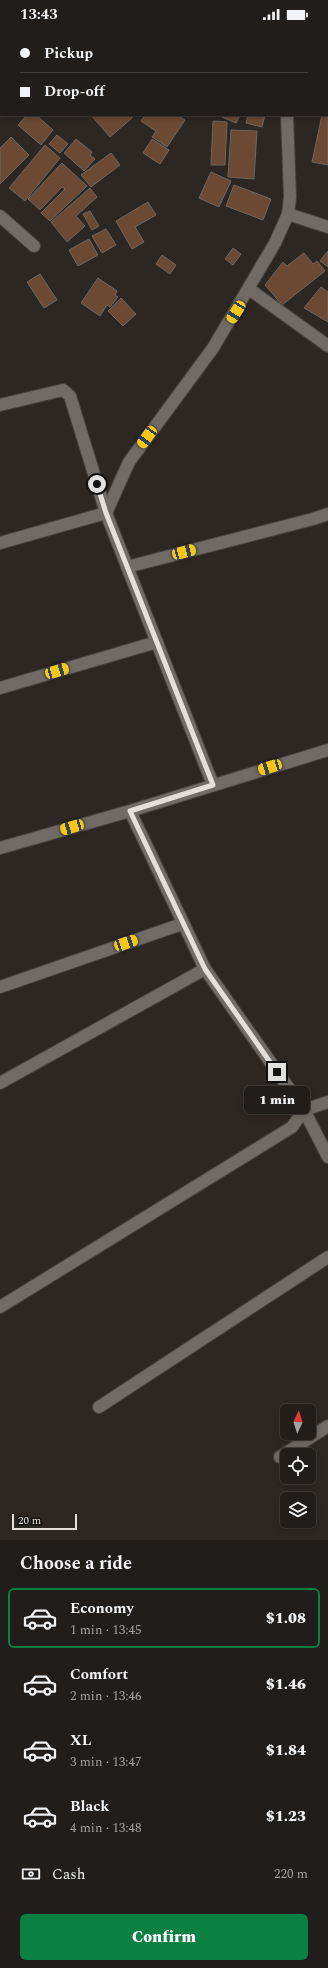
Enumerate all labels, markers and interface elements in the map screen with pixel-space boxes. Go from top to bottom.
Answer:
text: 13:43 [20,3,58,26]
text: Pickup [44,42,93,65]
text: Drop-off [44,80,105,103]
car [225,299,247,325]
car [135,424,159,450]
route start [88,475,106,493]
car [171,543,197,561]
car [44,662,70,680]
car [257,758,283,776]
car [59,818,85,836]
car [113,933,139,953]
route end [268,1063,286,1081]
callout: 1 min [244,1086,310,1114]
text: 1 min [259,1090,295,1110]
north arrow [280,1404,316,1440]
map controls [280,1404,316,1528]
button: locate [280,1448,316,1484]
button: layers [280,1492,316,1528]
scale bar [12,1512,77,1531]
text: 20 m [18,1512,41,1529]
text: Choose a ride [20,1550,132,1577]
text: Economy [70,1597,134,1620]
icon: car [22,1600,58,1636]
text: $1.08 [266,1607,306,1630]
text: 1 min · 13:45 [70,1620,142,1640]
text: Comfort [70,1663,128,1686]
icon: car [22,1666,58,1702]
text: $1.46 [266,1673,306,1696]
text: 2 min · 13:46 [70,1686,142,1706]
text: XL [70,1729,91,1752]
icon: car [22,1732,58,1768]
text: $1.84 [266,1739,306,1762]
text: 3 min · 13:47 [70,1752,142,1772]
text: Black [70,1795,109,1818]
icon: car [22,1798,58,1834]
text: $1.23 [266,1805,306,1828]
text: 4 min · 13:48 [70,1818,142,1838]
icon: cash [20,1863,42,1885]
text: Cash [52,1863,85,1886]
text: 220 m [274,1864,308,1884]
button: Confirm [20,1914,308,1960]

